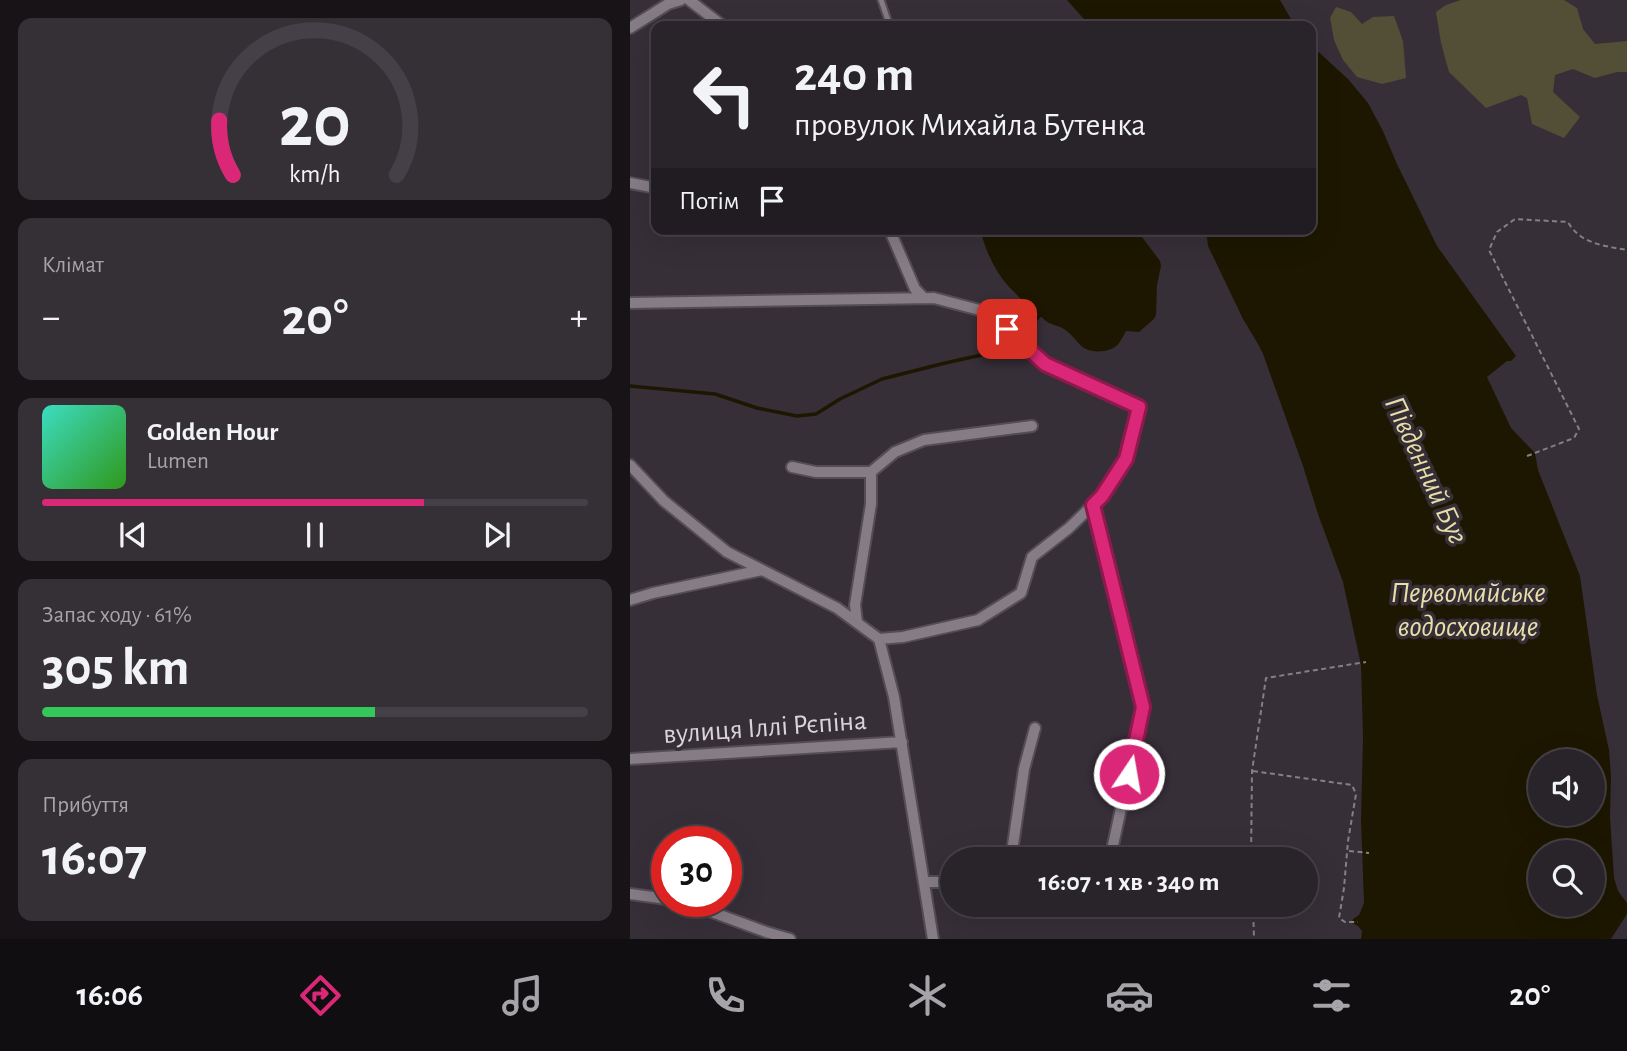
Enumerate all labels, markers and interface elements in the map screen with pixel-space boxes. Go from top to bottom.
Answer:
icon: left [679,49,770,140]
text: 240 m [794,51,914,100]
text: 20 [279,87,351,160]
text: провулок Михайла Бутенка [794,109,1146,141]
text: km/h [289,162,341,187]
icon: arrive [753,182,791,220]
text: Потім [679,188,739,214]
text: Клімат [42,254,104,277]
text: 20° [282,292,348,344]
text: − [42,299,60,337]
text: + [570,299,588,337]
pin [977,299,1037,359]
icon: arrive [988,310,1026,348]
water label: Південний Буг [1379,392,1473,548]
text: Golden Hour [147,419,278,445]
text: Lumen [147,450,209,473]
icon: previous [114,516,152,554]
icon: pause [296,516,334,554]
icon: next [478,516,516,554]
water label: Первомайське водосховище [1390,578,1546,642]
text: Запас ходу · 61% [42,604,192,627]
text: 305 km [42,642,190,694]
street label: вулиця Іллі Рєпіна [662,707,868,749]
position arrow [1092,737,1166,811]
map controls [1528,749,1605,917]
button: sound [1528,749,1605,826]
text: Прибуття [42,794,129,817]
speed limit sign: 30 [651,826,742,917]
text: 16:07 [42,832,147,884]
button: search [1528,840,1605,917]
text: 16:07 · 1 хв · 340 m [1038,869,1220,895]
icon: directions [296,971,345,1020]
icon: music [498,971,547,1020]
icon: phone [701,971,750,1020]
icon: climate [903,971,952,1020]
icon: car [1105,971,1154,1020]
icon: filters [1307,971,1356,1020]
text: 16:06 [77,979,143,1011]
text: 20° [1509,979,1550,1011]

